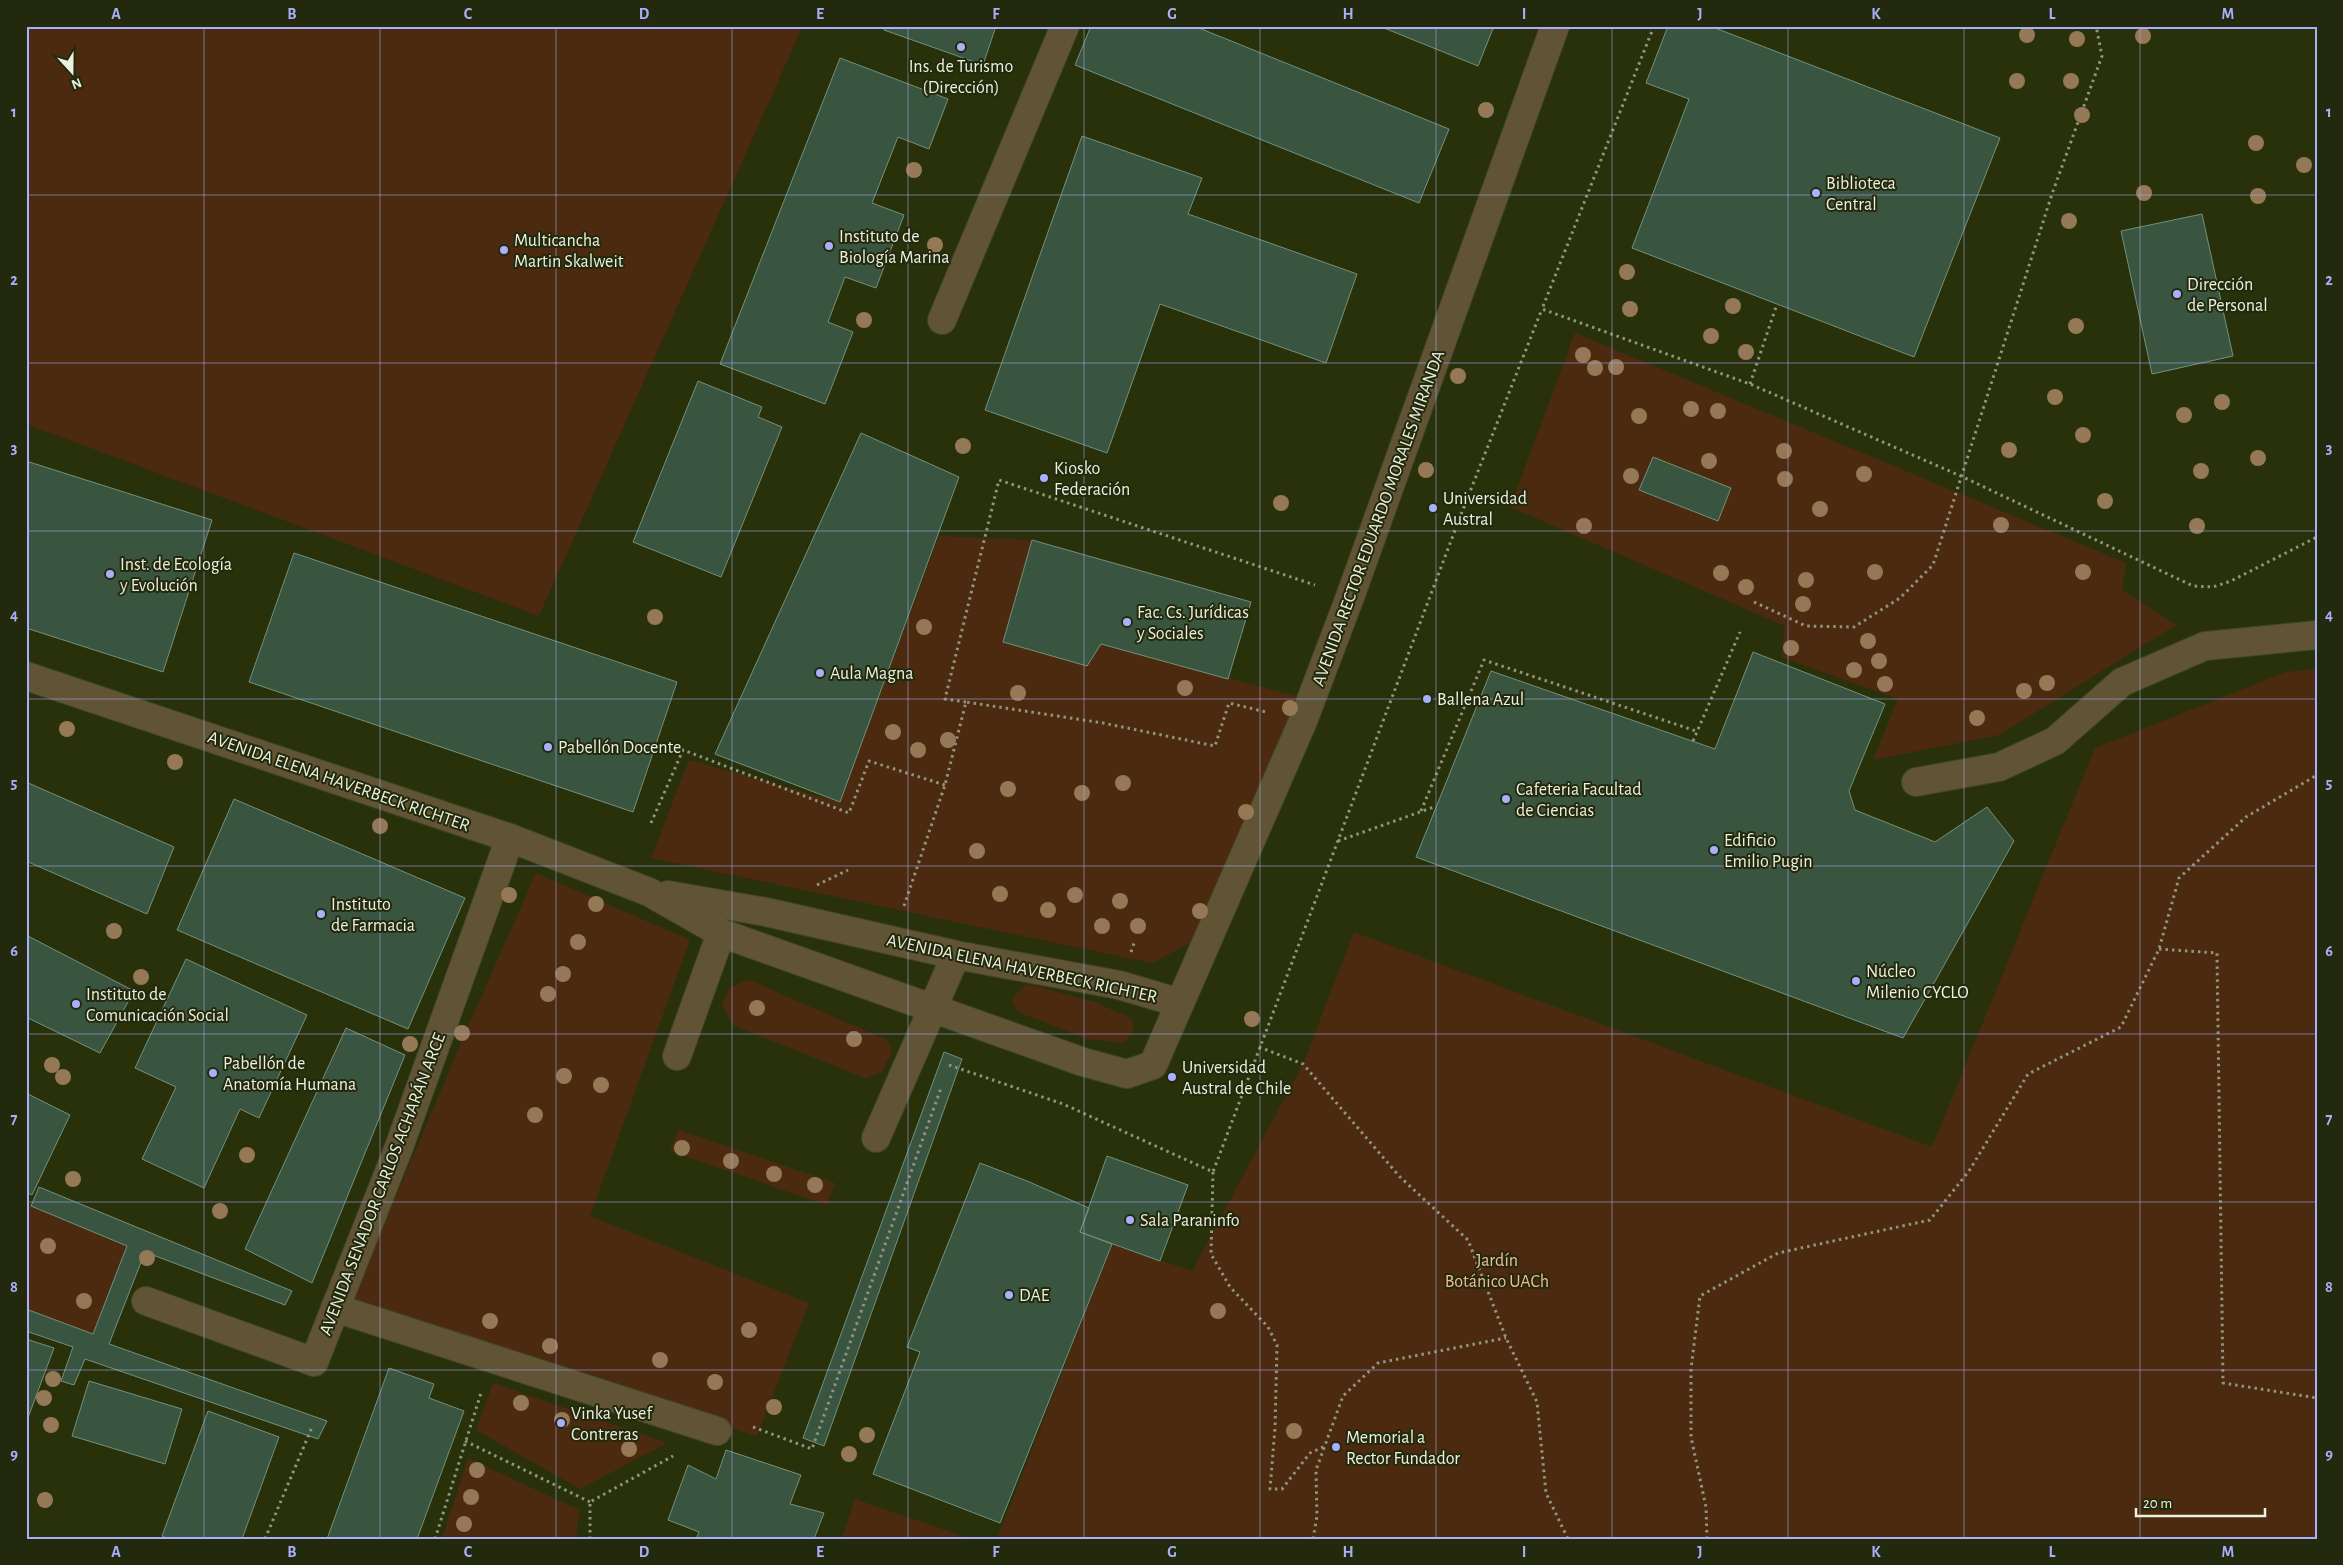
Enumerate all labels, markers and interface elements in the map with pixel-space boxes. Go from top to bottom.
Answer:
text: A [111,6,121,22]
text: B [287,6,297,22]
text: C [464,6,473,22]
text: D [639,6,650,22]
text: E [816,6,824,22]
text: F [992,6,1000,22]
text: G [1167,6,1177,22]
text: H [1342,6,1354,22]
text: I [1522,6,1526,22]
text: J [1697,6,1703,22]
text: K [1871,6,1881,22]
text: L [2049,6,2056,22]
text: M [2222,6,2234,22]
marker: Ins. de Turismo (Dirección) [955,41,967,53]
north arrow [48,48,98,98]
place label: Ins. de Turismo (Dirección) [909,58,1013,97]
text: N [69,75,83,91]
text: 1 [11,104,17,120]
text: 1 [2326,104,2332,120]
place label: Biblioteca Central [1826,175,1896,214]
marker: Biblioteca Central [1810,187,1822,199]
place label: Instituto de Biología Marina [839,228,949,267]
place label: Multicancha Martin Skalweit [514,232,624,271]
marker: Instituto de Biología Marina [823,240,835,252]
marker: Multicancha Martin Skalweit [498,244,510,256]
text: 2 [10,272,18,288]
text: 2 [2325,272,2333,288]
place label: Dirección de Personal [2187,276,2268,315]
marker: Dirección de Personal [2171,288,2183,300]
street label: AVENIDA RECTOR EDUARDO MORALES MIRANDA [1310,348,1448,689]
text: 3 [11,440,18,456]
text: 3 [2326,440,2333,456]
place label: Kiosko Federación [1054,460,1130,499]
marker: Kiosko Federación [1038,472,1050,484]
place label: Universidad Austral [1443,490,1527,529]
marker: Universidad Austral [1427,502,1439,514]
place label: Inst. de Ecología y Evolución [119,556,232,595]
marker: Inst. de Ecología y Evolución [104,568,116,580]
place label: Fac. Cs. Jurídicas y Sociales [1136,604,1249,643]
text: 4 [10,607,18,623]
text: 4 [2325,607,2333,623]
marker: Fac. Cs. Jurídicas y Sociales [1121,616,1133,628]
place label: Aula Magna [830,665,914,683]
marker: Aula Magna [814,667,826,679]
place label: Ballena Azul [1437,691,1524,709]
marker: Ballena Azul [1421,693,1433,705]
street label: AVENIDA ELENA HAVERBECK RICHTER [205,729,472,835]
place label: Pabellón Docente [558,739,681,757]
marker: Pabellón Docente [542,741,554,753]
text: 5 [11,775,18,791]
text: 5 [2326,775,2333,791]
place label: Cafeteria Facultad de Ciencias [1516,781,1642,820]
marker: Cafeteria Facultad de Ciencias [1500,793,1512,805]
place label: Edificio Emilio Pugin [1724,832,1813,871]
marker: Edificio Emilio Pugin [1708,844,1720,856]
place label: Instituto de Farmacia [331,896,415,935]
marker: Instituto de Farmacia [315,908,327,920]
street label: AVENIDA ELENA HAVERBECK RICHTER [885,931,1159,1006]
text: 6 [10,943,18,959]
text: 6 [2325,943,2333,959]
place label: Núcleo Milenio CYCLO [1866,963,1969,1002]
marker: Núcleo Milenio CYCLO [1850,975,1862,987]
place label: Instituto de Comunicación Social [86,986,229,1025]
marker: Instituto de Comunicación Social [70,998,82,1010]
street label: AVENIDA SENADOR CARLOS ACHARÁN ARCE [314,1029,449,1338]
place label: Pabellón de Anatomía Humana [223,1055,356,1094]
place label: Universidad Austral de Chile [1182,1059,1291,1098]
marker: Pabellón de Anatomía Humana [207,1067,219,1079]
marker: Universidad Austral de Chile [1166,1071,1178,1083]
text: 7 [11,1111,18,1127]
text: 7 [2326,1111,2333,1127]
place label: Sala Paraninfo [1140,1212,1240,1230]
marker: Sala Paraninfo [1124,1214,1136,1226]
park label: Jardín Botánico UACh [1445,1252,1549,1291]
text: 8 [10,1279,18,1295]
text: 8 [2325,1279,2333,1295]
place label: DAE [1019,1287,1050,1305]
marker: DAE [1003,1289,1015,1301]
place label: Vinka Yusef Contreras [571,1405,653,1444]
marker: Vinka Yusef Contreras [555,1417,567,1429]
place label: Memorial a Rector Fundador [1346,1429,1460,1468]
marker: Memorial a Rector Fundador [1330,1441,1342,1453]
text: 9 [10,1446,18,1462]
text: 9 [2325,1446,2333,1462]
scale bar [2136,1485,2264,1517]
text: 20 m [2143,1496,2172,1511]
text: A [111,1544,121,1560]
text: B [287,1544,297,1560]
text: C [464,1544,473,1560]
text: D [639,1544,650,1560]
text: E [816,1544,824,1560]
text: F [992,1544,1000,1560]
text: G [1167,1544,1177,1560]
text: H [1342,1544,1354,1560]
text: I [1522,1544,1526,1560]
text: J [1697,1544,1703,1560]
text: K [1871,1544,1881,1560]
text: L [2049,1544,2056,1560]
text: M [2222,1544,2234,1560]

